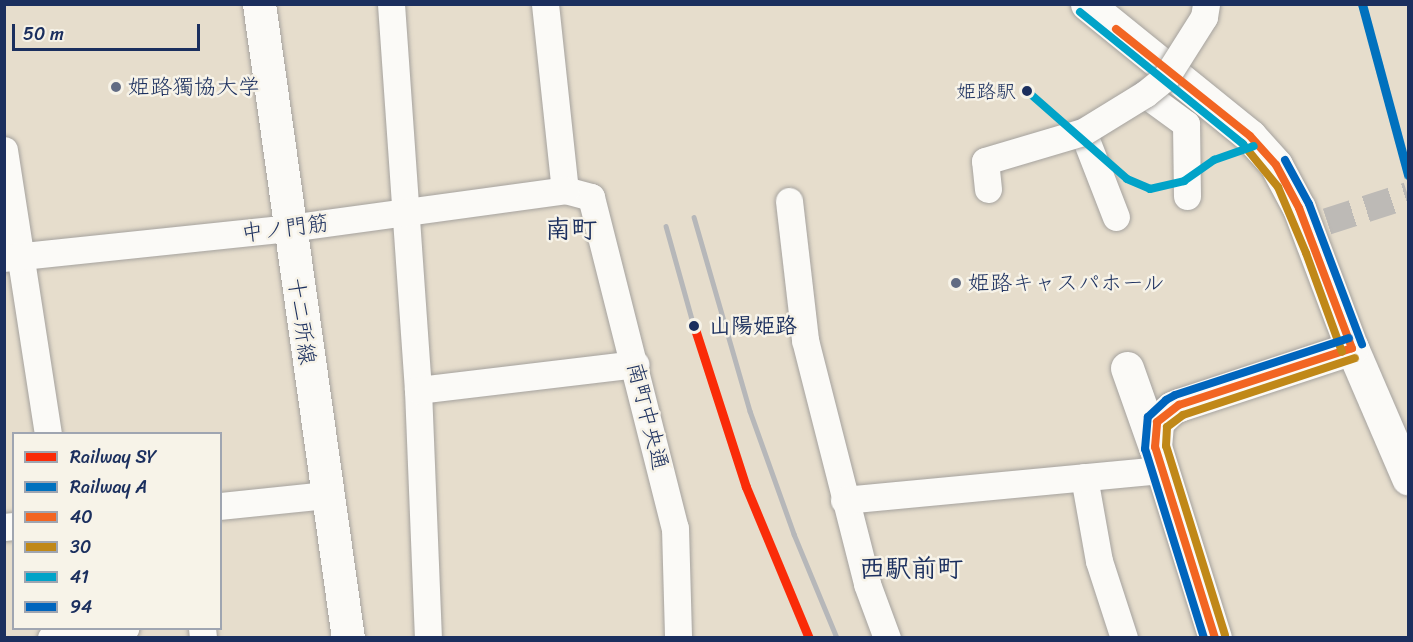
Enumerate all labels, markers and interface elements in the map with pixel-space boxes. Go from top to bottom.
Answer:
scale bar [15,12,202,50]
text: 50 m [23,18,64,50]
place label: 姫路獨協大学 [128,74,260,100]
place label: 姫路駅 [956,79,1016,103]
marker: 姫路獨協大学 [109,80,123,94]
marker: 姫路駅 [1021,85,1033,97]
street label: 中ノ門筋 [240,210,330,246]
district label: 南町 [545,214,597,246]
place label: 姫路キャスパホール [968,270,1166,296]
street label: 十二所線 [283,276,321,366]
marker: 姫路キャスパホール [949,276,963,290]
place label: 山陽姫路 [709,313,797,339]
marker: 山陽姫路 [684,316,704,336]
street label: 南町中央通 [622,359,674,473]
legend [12,432,222,630]
text: Railway SY [70,441,157,473]
text: Railway A [70,471,147,503]
text: 40 [70,501,93,533]
text: 30 [70,531,91,563]
district label: 西駅前町 [859,553,963,585]
text: 41 [70,561,89,593]
text: 94 [70,591,92,623]

